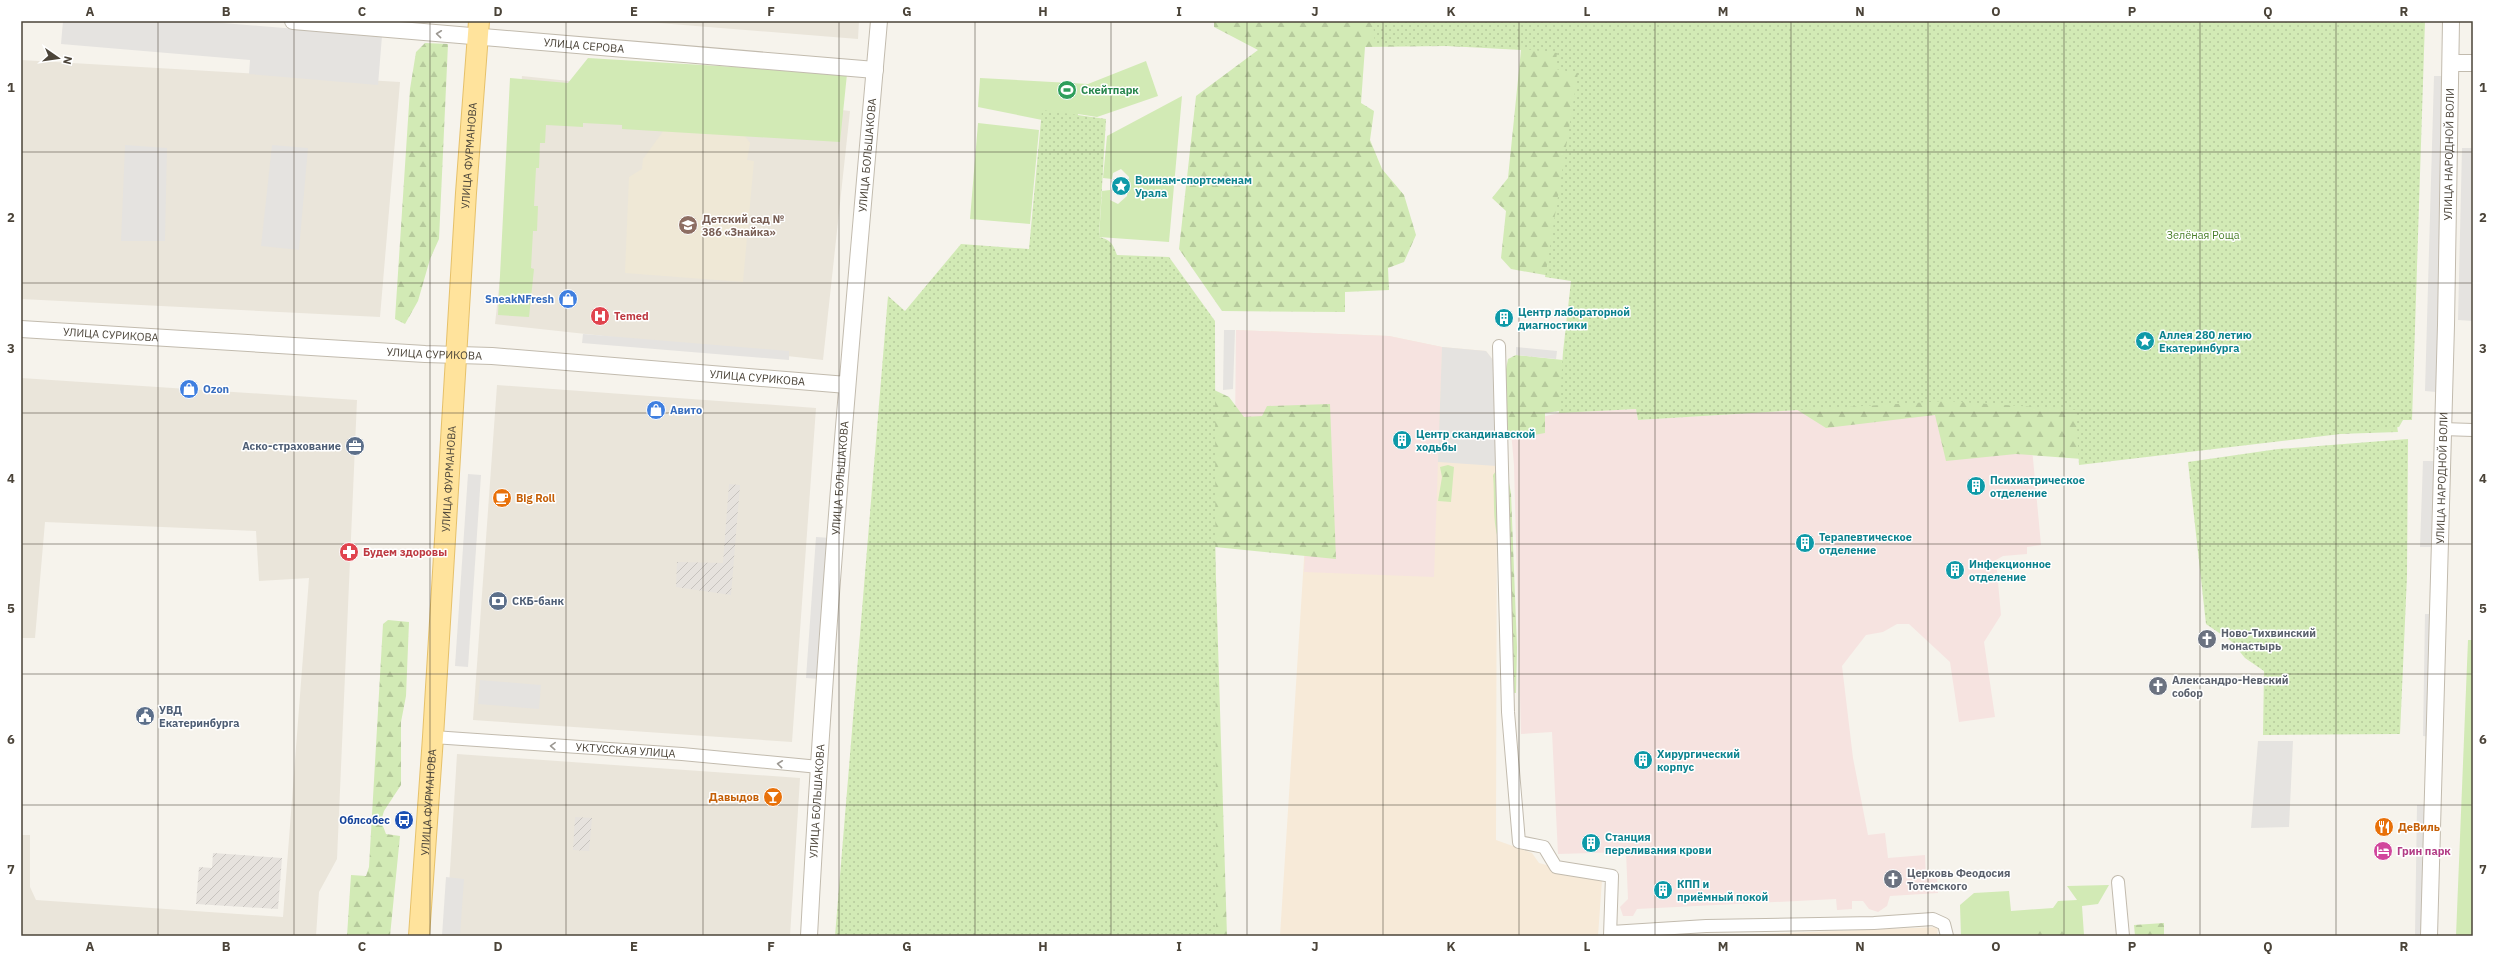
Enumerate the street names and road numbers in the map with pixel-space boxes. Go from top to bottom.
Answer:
street label: УЛИЦА СЕРОВА [543,35,625,56]
street label: УЛИЦА НАРОДНОЙ ВОЛИ [2441,88,2457,220]
street label: УЛИЦА БОЛЬШАКОВА [855,98,879,213]
street label: УЛИЦА ФУРМАНОВА [458,102,480,209]
street label: УЛИЦА СУРИКОВА [63,325,159,345]
street label: УЛИЦА СУРИКОВА [386,345,482,363]
street label: УЛИЦА СУРИКОВА [709,367,806,389]
street label: УЛИЦА НАРОДНОЙ ВОЛИ [2433,412,2451,544]
street label: УЛИЦА БОЛЬШАКОВА [828,420,851,536]
street label: УЛИЦА ФУРМАНОВА [438,425,459,533]
street label: УКТУССКАЯ УЛИЦА [575,740,676,761]
street label: УЛИЦА БОЛЬШАКОВА [806,744,827,859]
street label: УЛИЦА ФУРМАНОВА [418,749,439,856]

